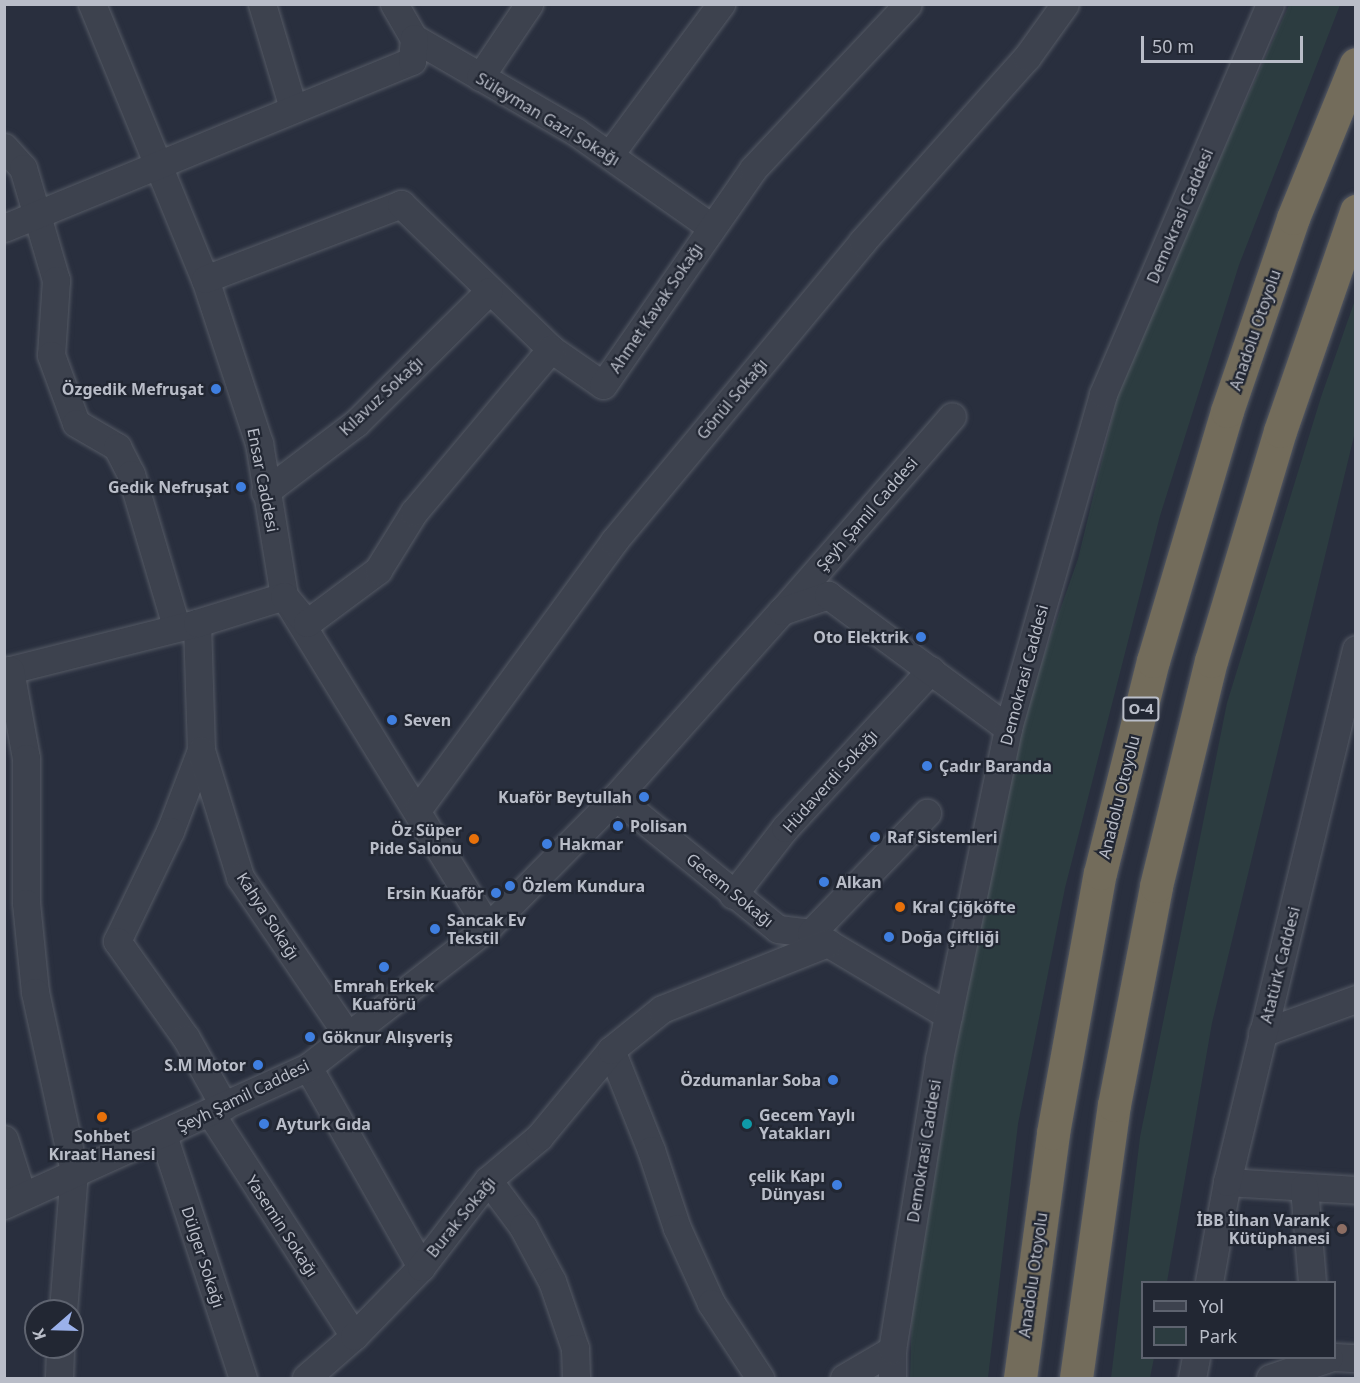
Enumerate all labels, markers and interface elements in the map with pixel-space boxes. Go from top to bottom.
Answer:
scale bar [1144,24,1306,62]
text: 50 m [1152,34,1194,58]
street label: Süleyman Gazi Sokağı [473,69,623,169]
street label: Demokrasi Caddesi [1143,146,1217,286]
street label: Ahmet Kavak Sokağı [605,239,707,377]
street label: Anadolu Otoyolu [1225,267,1285,393]
street label: Kılavuz Sokağı [335,353,427,439]
street label: Gönül Sokağı [693,355,771,443]
place label: Özgedik Mefruşat [62,379,204,399]
marker: Özgedik Mefruşat [209,382,223,396]
street label: Ensar Caddesi [243,426,283,534]
street label: Şeyh Şamil Caddesi [812,453,922,575]
place label: Gedık Nefruşat [108,477,229,497]
marker: Gedık Nefruşat [234,480,248,494]
street label: Demokrasi Caddesi [996,603,1052,747]
place label: Oto Elektrik [813,627,909,647]
marker: Oto Elektrik [914,630,928,644]
road number: O-4 [1122,697,1160,721]
place label: Seven [404,710,451,730]
marker: Seven [385,713,399,727]
street label: Hüdaverdi Sokağı [779,725,881,837]
street label: Anadolu Otoyolu [1094,733,1144,861]
place label: Çadır Baranda [939,756,1052,776]
marker: Çadır Baranda [920,759,934,773]
place label: Kuaför Beytullah [498,787,632,807]
marker: Kuaför Beytullah [637,790,651,804]
place label: Polisan [630,816,688,836]
marker: Polisan [611,819,625,833]
place label: Öz Süper Pide Salonu [369,820,462,858]
place label: Raf Sistemleri [887,827,997,847]
marker: Raf Sistemleri [868,830,882,844]
marker: Öz Süper Pide Salonu [467,832,481,846]
place label: Hakmar [559,834,623,854]
marker: Hakmar [540,837,554,851]
street label: Gecem Sokağı [683,849,777,931]
street label: Kahya Sokağı [233,869,303,963]
place label: Alkan [836,872,882,892]
marker: Alkan [817,875,831,889]
place label: Özlem Kundura [522,876,645,896]
marker: Özlem Kundura [503,879,517,893]
place label: Ersin Kuaför [387,883,484,903]
marker: Ersin Kuaför [489,886,503,900]
place label: Kral Çiğköfte [912,897,1016,917]
marker: Kral Çiğköfte [893,900,907,914]
street label: Atatürk Caddesi [1256,905,1304,1025]
place label: Sancak Ev Tekstil [447,910,526,948]
marker: Sancak Ev Tekstil [428,922,442,936]
place label: Doğa Çiftliği [901,927,999,947]
marker: Doğa Çiftliği [882,930,896,944]
marker: Emrah Erkek Kuaförü [377,960,391,974]
place label: Emrah Erkek Kuaförü [333,976,435,1014]
place label: Göknur Alışveriş [322,1027,453,1047]
marker: Göknur Alışveriş [303,1030,317,1044]
place label: S.M Motor [164,1055,246,1075]
street label: Şeyh Şamil Caddesi [174,1056,312,1136]
marker: S.M Motor [251,1058,265,1072]
place label: Özdumanlar Soba [680,1070,821,1090]
marker: Özdumanlar Soba [826,1073,840,1087]
street label: Demokrasi Caddesi [903,1078,945,1224]
place label: Gecem Yaylı Yatakları [759,1105,855,1143]
marker: Sohbet Kıraat Hanesi [95,1110,109,1124]
place label: Ayturk Gıda [276,1114,371,1134]
marker: Ayturk Gıda [257,1117,271,1131]
marker: Gecem Yaylı Yatakları [740,1117,754,1131]
place label: Sohbet Kıraat Hanesi [48,1126,156,1164]
place label: çelik Kapı Dünyası [748,1166,825,1204]
street label: Yasemin Sokağı [242,1172,322,1280]
street label: Burak Sokağı [423,1173,499,1261]
marker: çelik Kapı Dünyası [830,1178,844,1192]
street label: Dülger Sokağı [178,1204,228,1310]
place label: İBB İlhan Varank Kütüphanesi [1196,1210,1330,1248]
street label: Anadolu Otoyolu [1015,1211,1051,1339]
marker: İBB İlhan Varank Kütüphanesi [1335,1222,1349,1236]
legend [1141,1281,1336,1359]
text: Yol [1199,1294,1224,1318]
north arrow [24,1299,84,1359]
text: Park [1199,1324,1237,1348]
text: K [27,1326,51,1343]

